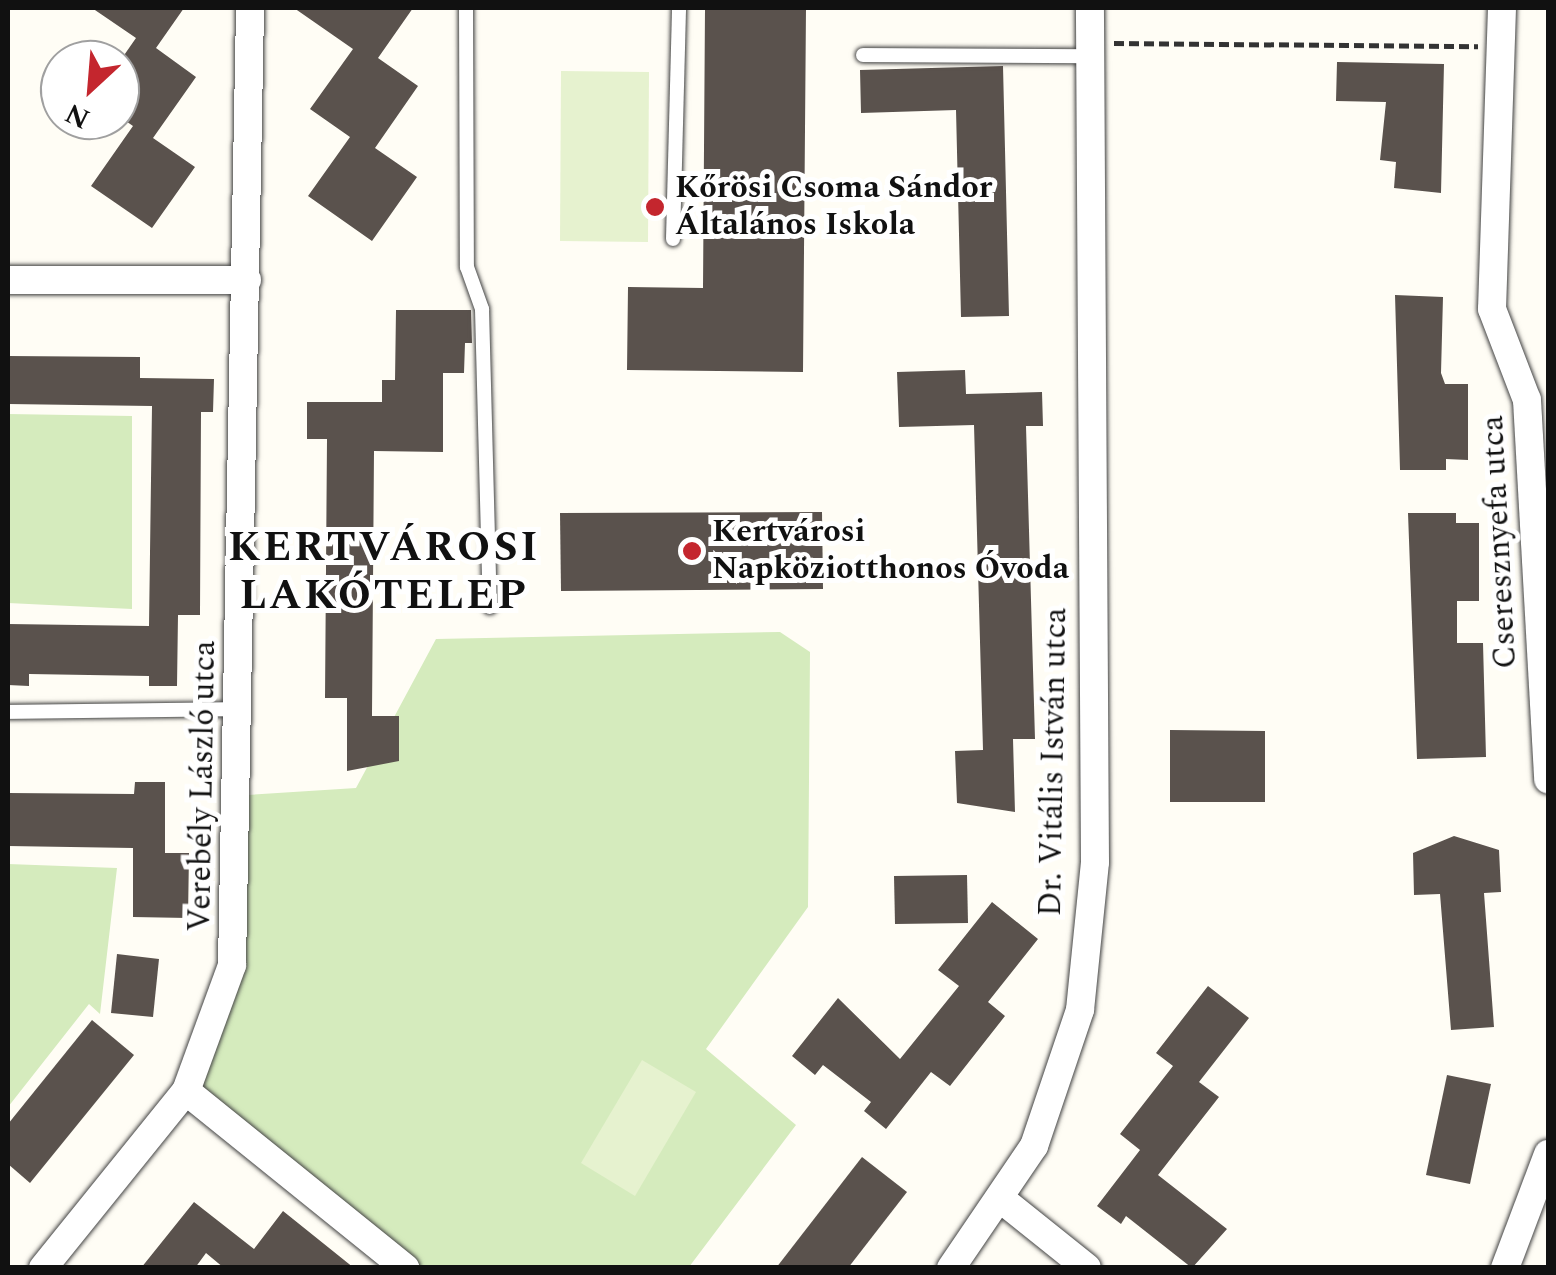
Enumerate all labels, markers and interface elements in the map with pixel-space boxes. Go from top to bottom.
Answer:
north arrow [40,40,140,140]
text: N [58,91,97,140]
place label: Kőrösi Csoma Sándor Általános Iskola [675,170,992,245]
marker: Kőrösi Csoma Sándor Általános Iskola [644,196,666,218]
street label: Cseresznyefa utca [1474,414,1526,670]
place label: Kertvárosi Napköziotthonos Óvoda [712,514,1069,589]
district label: KERTVÁROSI LAKÓTELEP [228,523,540,622]
marker: Kertvárosi Napköziotthonos Óvoda [681,540,703,562]
street label: Dr. Vitális István utca [1032,607,1076,917]
street label: Verebély László utca [181,640,225,932]

